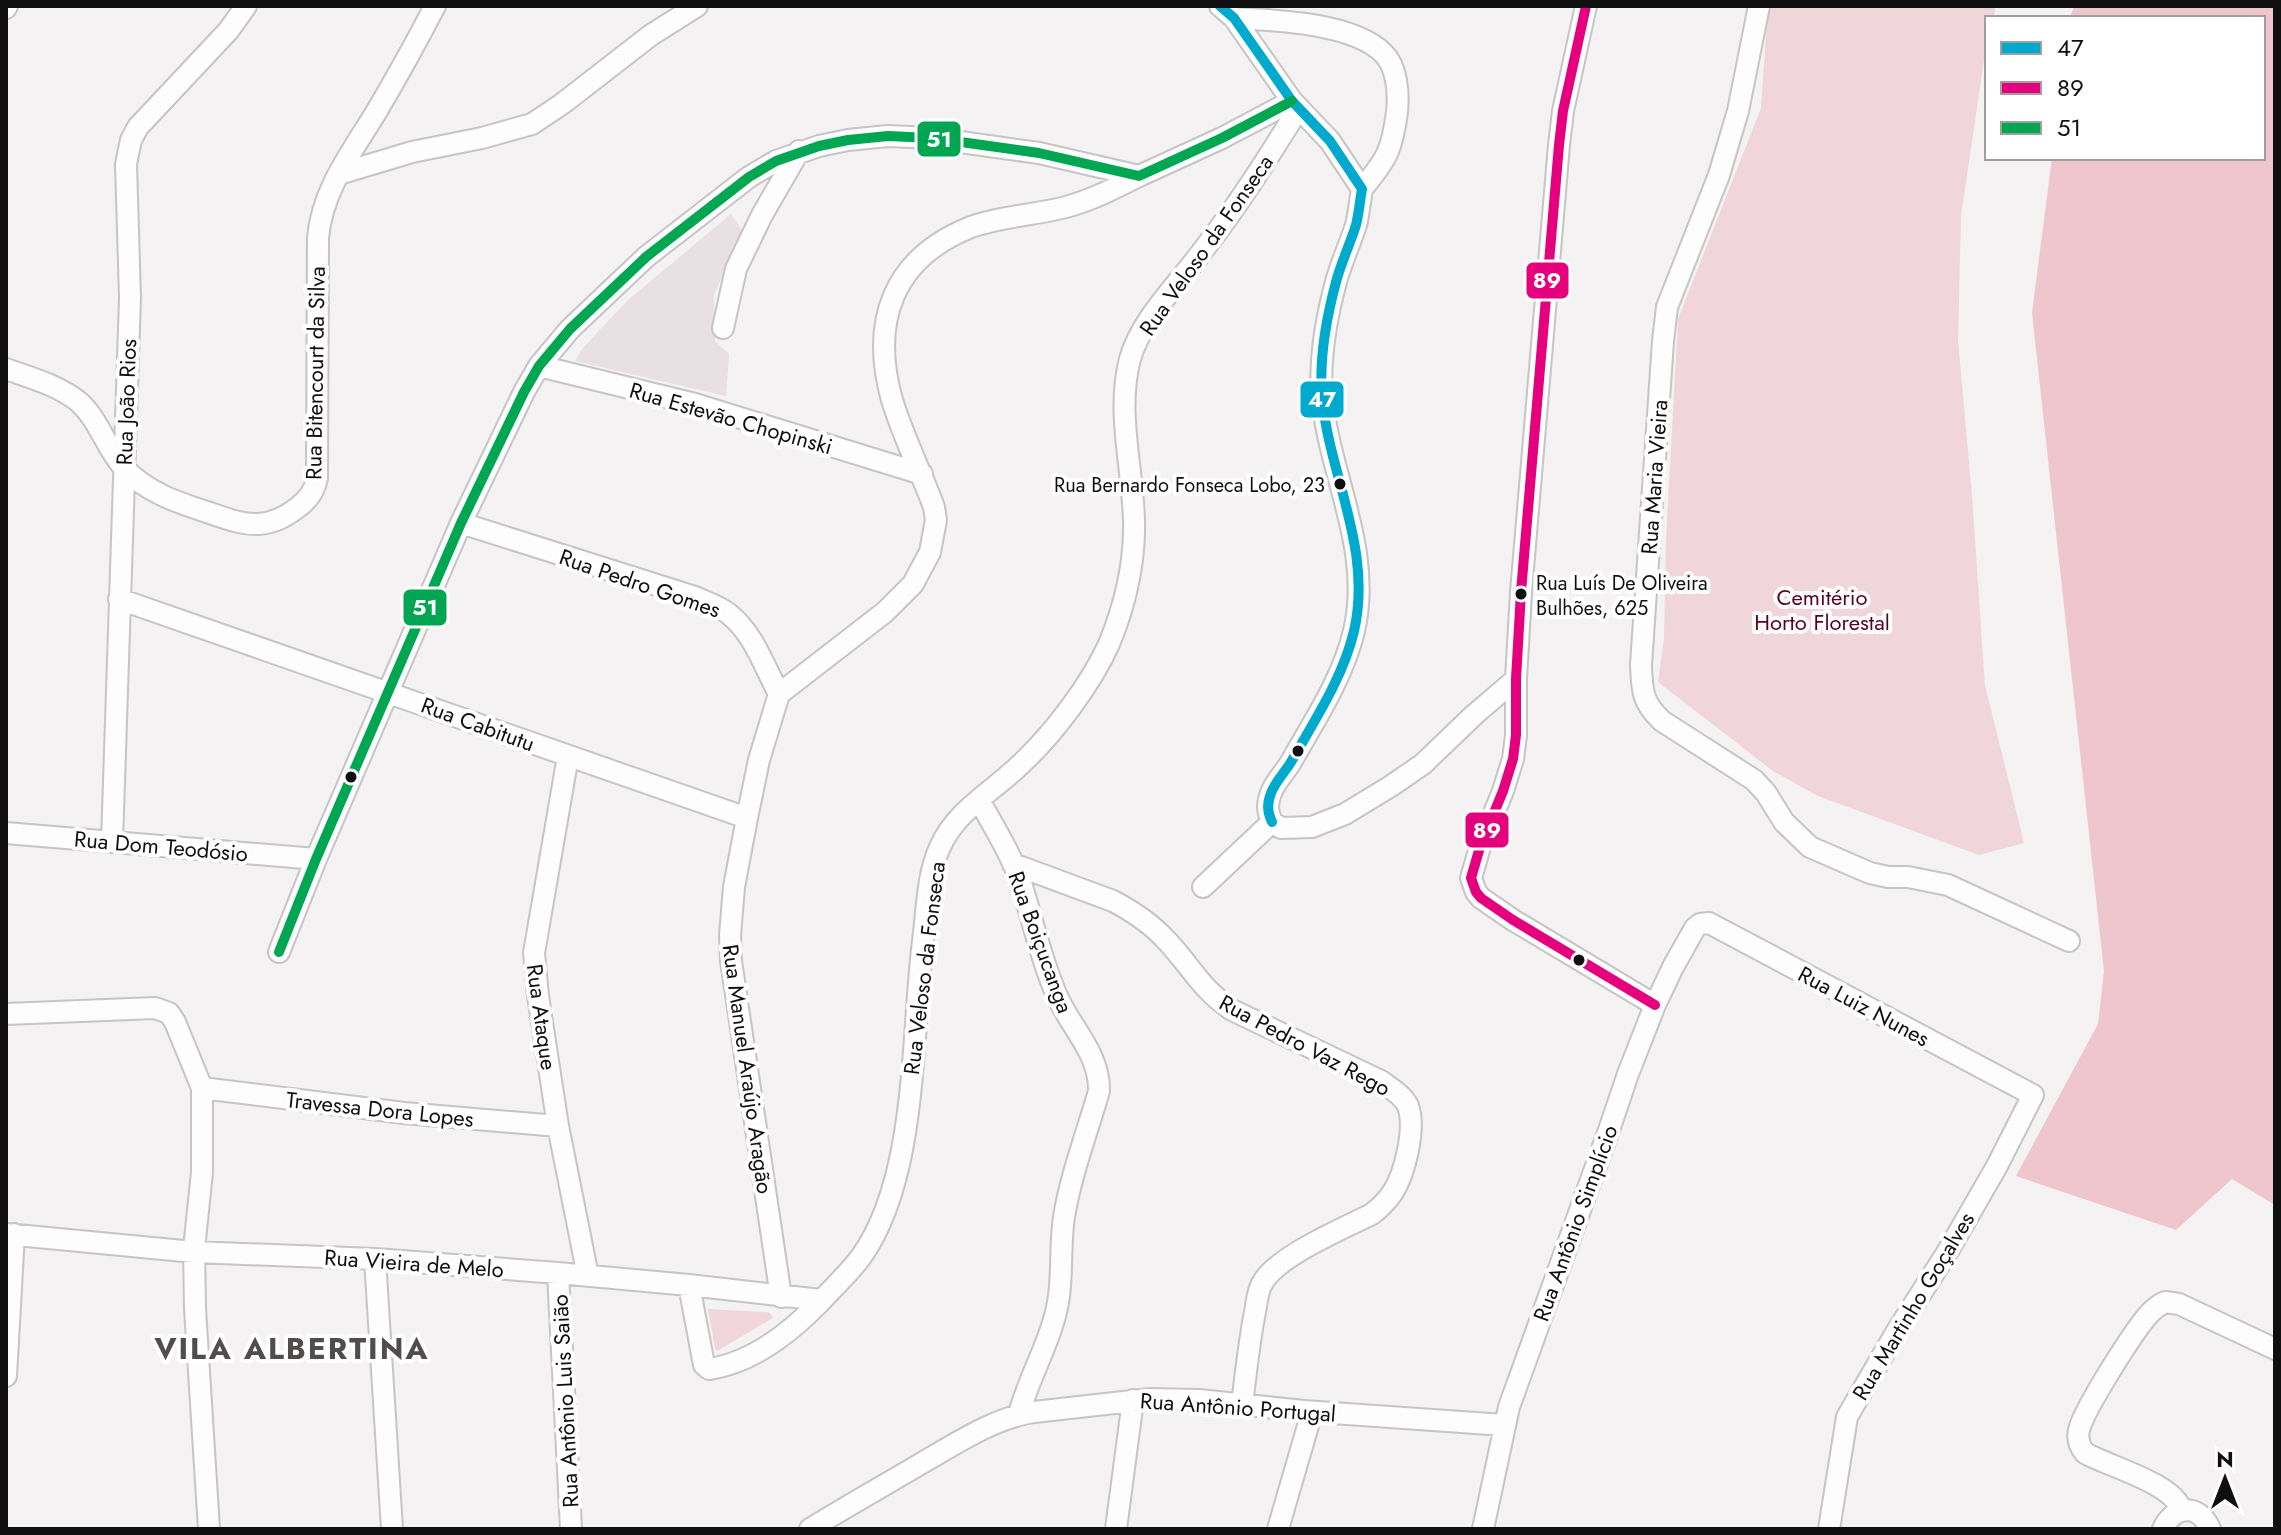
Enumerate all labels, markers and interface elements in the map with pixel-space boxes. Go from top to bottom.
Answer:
legend [1985,16,2265,160]
text: 47 [2057,30,2084,65]
text: 89 [2057,70,2084,105]
text: 51 [2057,110,2081,145]
line badge: 51 [916,120,962,158]
text: 51 [926,123,952,155]
street label: Rua Veloso da Fonseca [1131,148,1281,342]
line badge: 89 [1525,261,1570,300]
text: 89 [1533,264,1561,296]
street label: Rua Bitencourt da Silva [297,266,333,480]
street label: Rua João Rios [108,338,144,466]
street label: Rua Estevão Chopinski [626,374,836,462]
line badge: 47 [1299,380,1345,419]
text: 47 [1308,383,1337,415]
street label: Rua Maria Vieira [1633,398,1675,556]
place label: Rua Bernardo Fonseca Lobo, 23 [1054,471,1325,500]
marker: Rua Bernardo Fonseca Lobo, 23 [1332,476,1348,492]
street label: Rua Pedro Gomes [555,540,725,626]
place label: Rua Luís De Oliveira Bulhões, 625 [1536,569,1708,623]
park label: Cemitério Horto Florestal [1754,581,1890,638]
marker: Rua Luís De Oliveira Bulhões, 625 [1513,586,1529,602]
line badge: 51 [402,588,448,627]
text: 51 [412,591,438,623]
street label: Rua Cabitutu [417,689,539,759]
unlabelled marker [1290,743,1306,759]
unlabelled marker [343,769,359,785]
line badge: 89 [1464,811,1510,849]
text: 89 [1473,814,1501,846]
street label: Rua Dom Teodósio [73,822,249,870]
street label: Rua Veloso da Fonseca [895,860,953,1076]
street label: Rua Boiçucanga [1001,867,1081,1017]
street label: Rua Manuel Araújo Aragão [715,942,781,1196]
unlabelled marker [1571,952,1587,968]
street label: Rua Luiz Nunes [1793,958,1936,1054]
street label: Rua Ataque [519,962,565,1072]
street label: Rua Pedro Vaz Rego [1214,986,1396,1104]
street label: Travessa Dora Lopes [285,1083,476,1135]
street label: Rua Antônio Simplício [1525,1120,1625,1326]
street label: Rua Martinho Goçalves [1844,1206,1982,1406]
street label: Rua Vieira de Melo [323,1241,505,1285]
street label: Rua Antônio Luis Saião [543,1294,587,1508]
district label: VILA ALBERTINA [153,1327,430,1370]
street label: Rua Antônio Portugal [1139,1384,1337,1430]
north arrow [2185,1439,2265,1519]
text: N [2216,1443,2234,1475]

